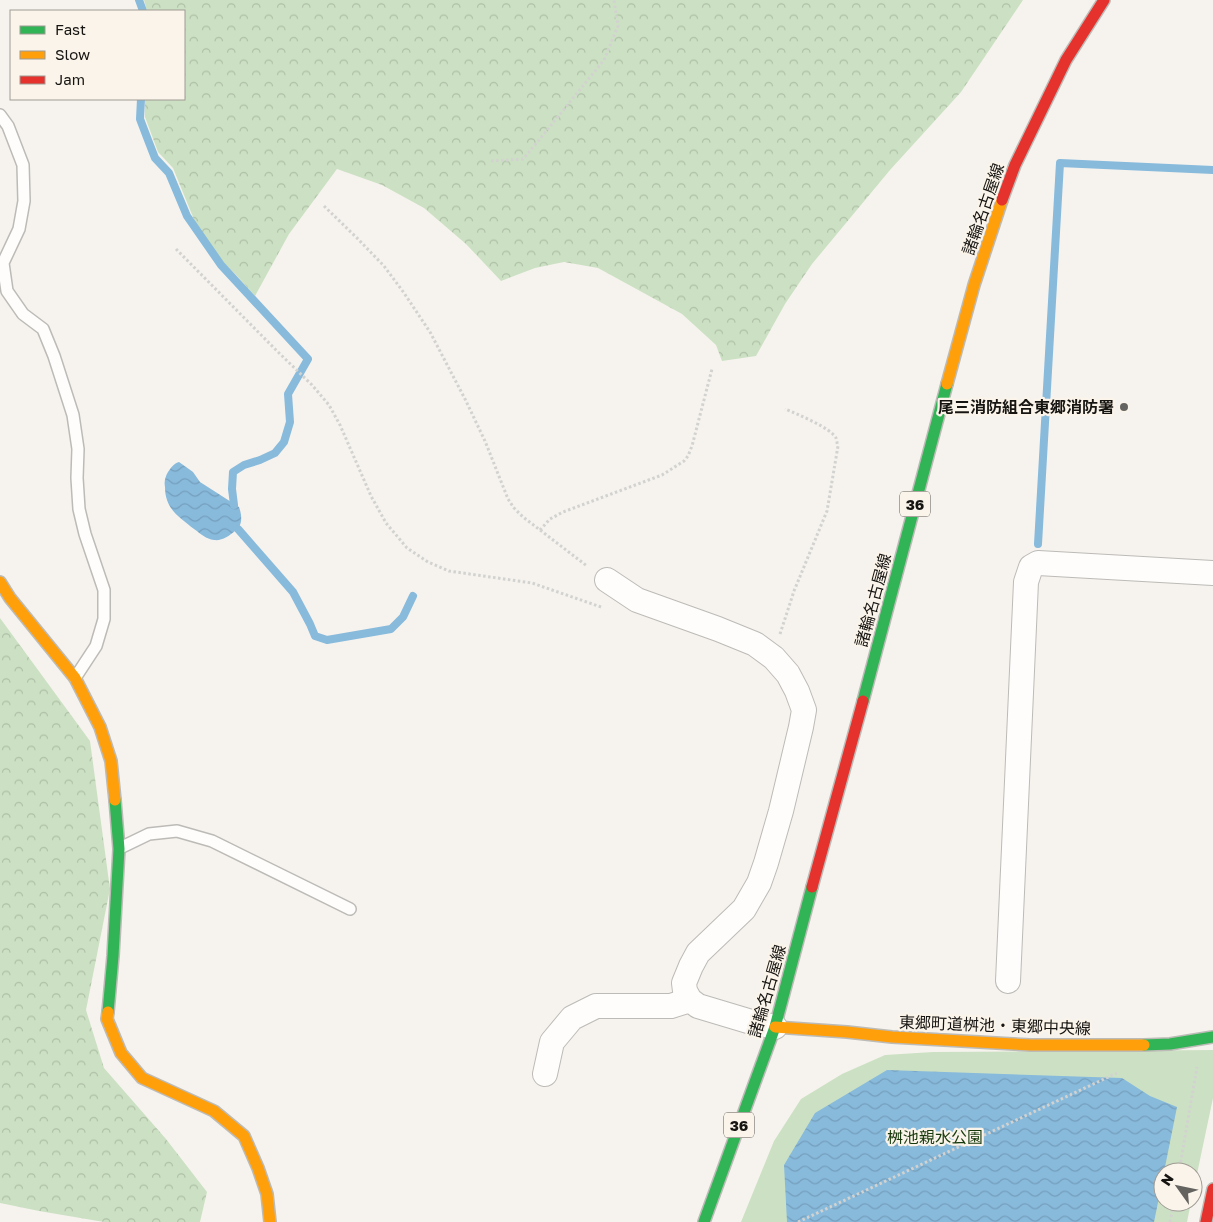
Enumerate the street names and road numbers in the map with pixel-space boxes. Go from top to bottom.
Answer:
street label: 諸輪名古屋線 [958,160,1008,258]
road number: 36 [900,492,930,516]
street label: 諸輪名古屋線 [851,551,895,649]
street label: 諸輪名古屋線 [744,942,790,1040]
street label: 東郷町道桝池・東郷中央線 [899,1012,1091,1038]
road number: 36 [724,1112,754,1138]

